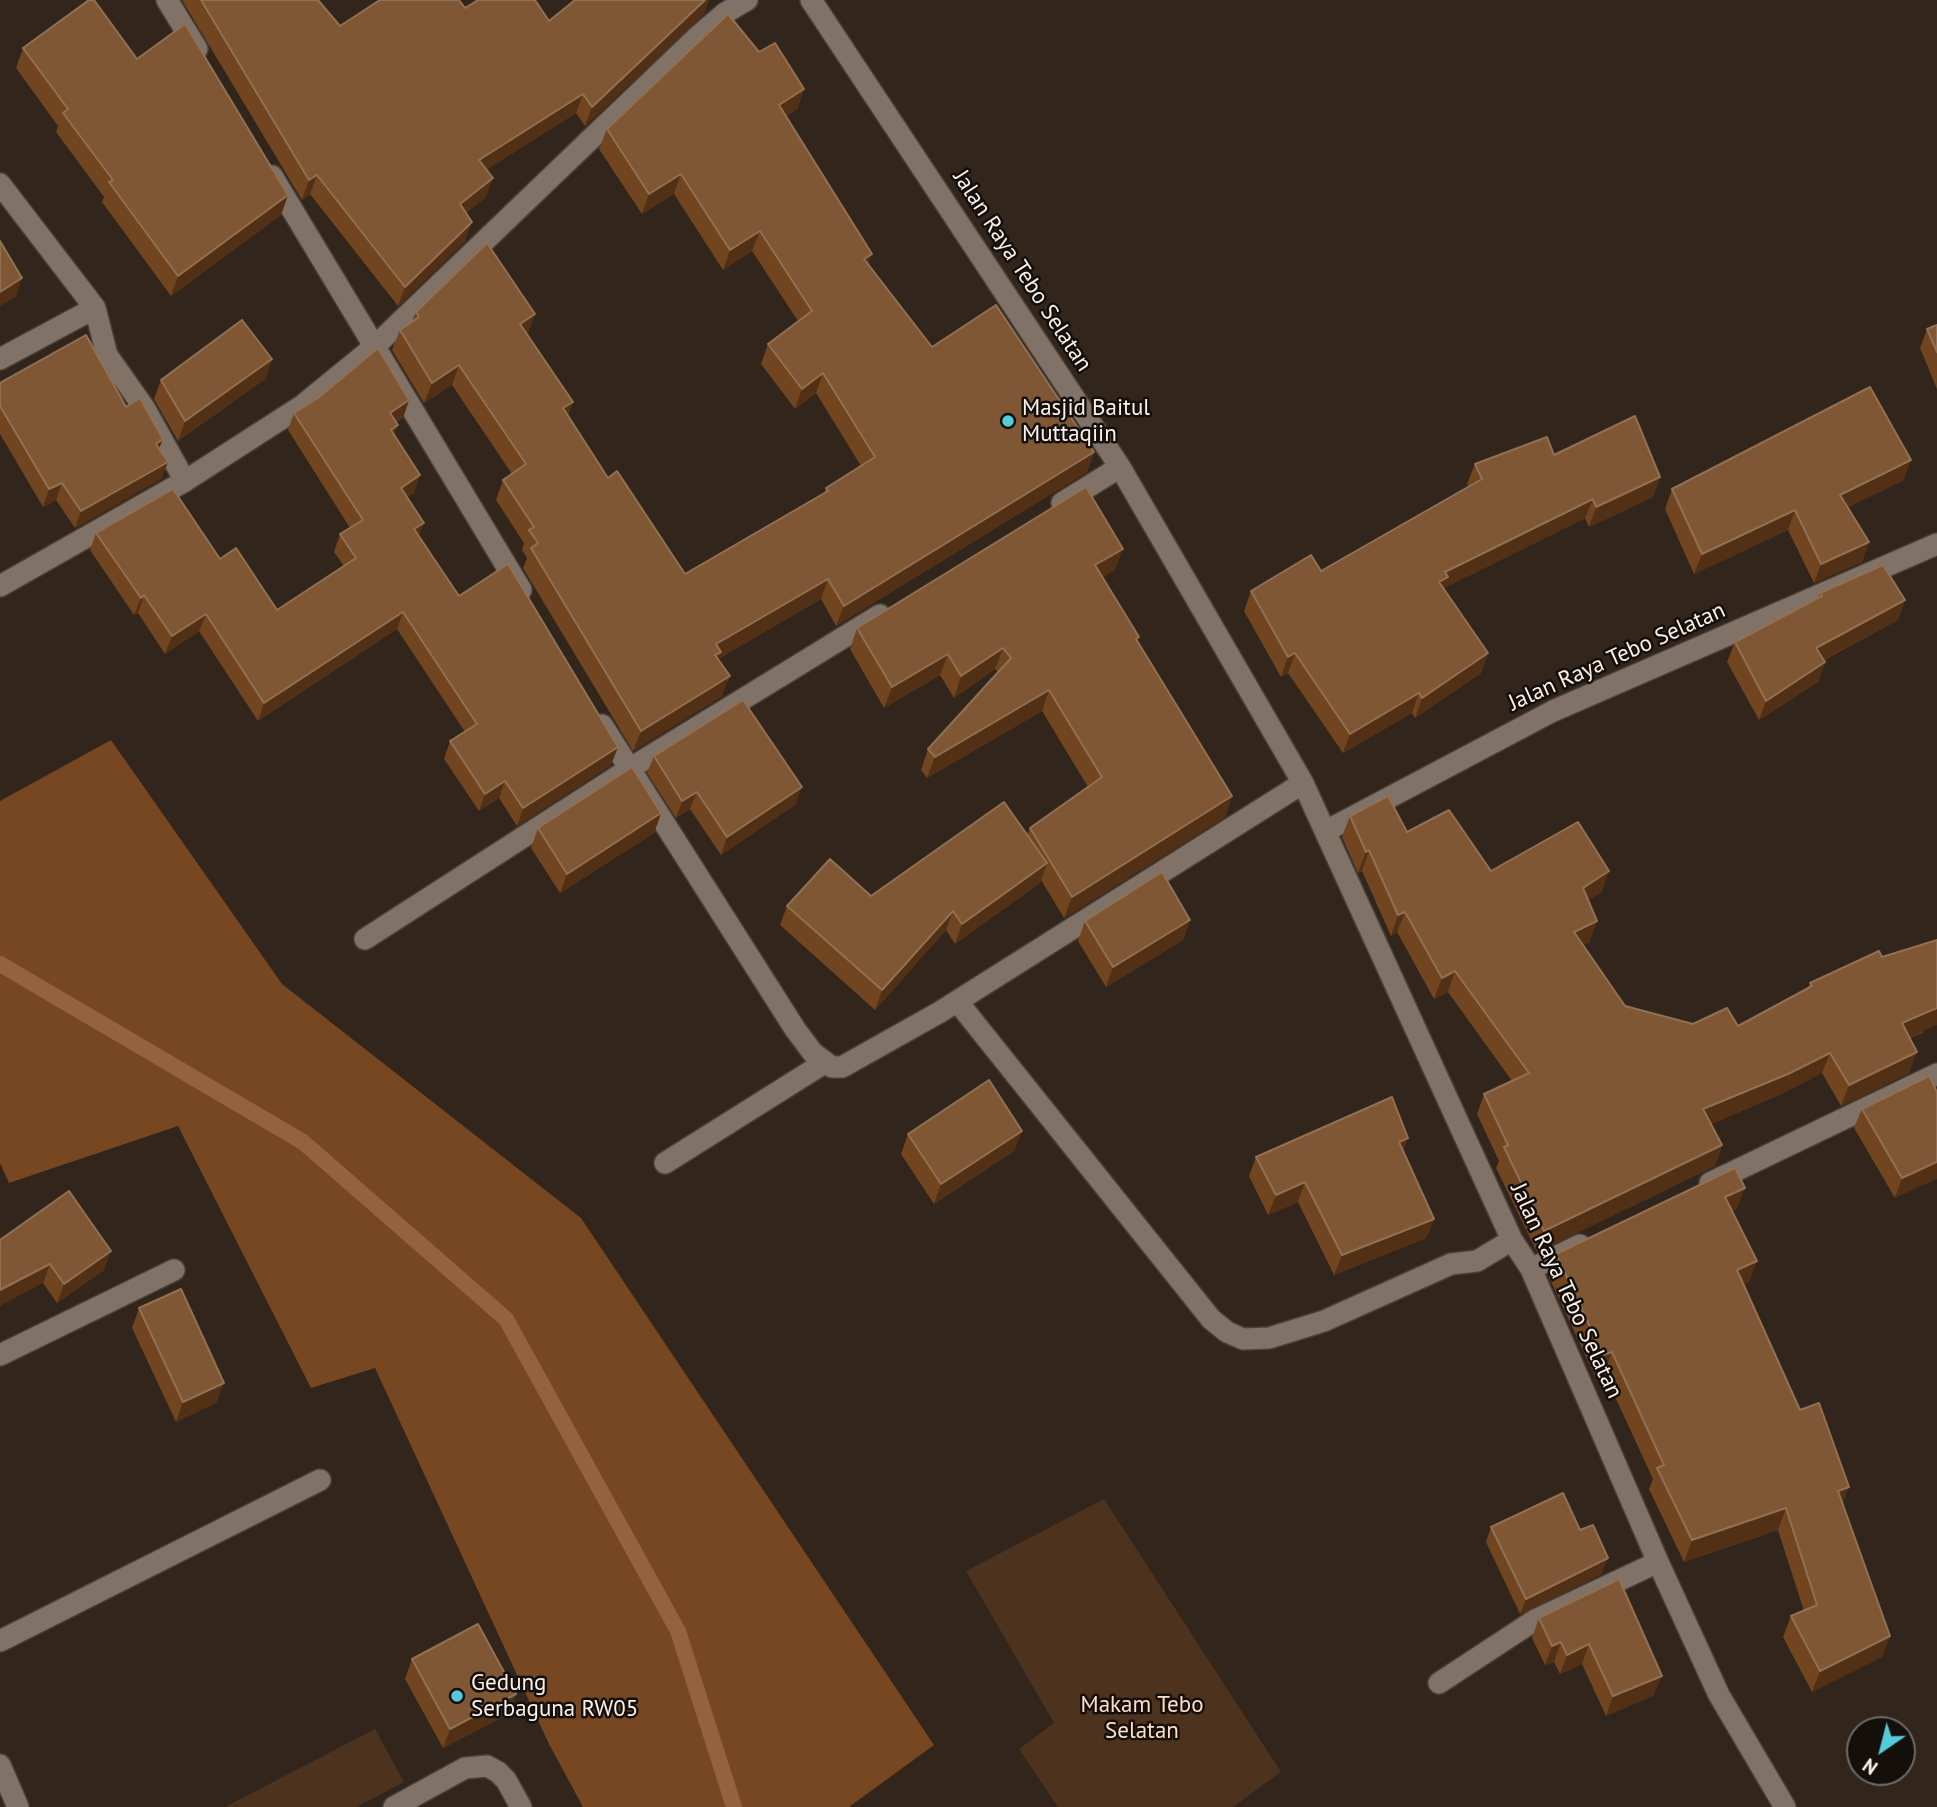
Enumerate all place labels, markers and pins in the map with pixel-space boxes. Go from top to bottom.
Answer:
place label: Masjid Baitul Muttaqiin [1022,394,1150,448]
marker: Masjid Baitul Muttaqiin [1000,413,1016,429]
place label: Gedung Serbaguna RW05 [471,1669,638,1723]
marker: Gedung Serbaguna RW05 [449,1688,465,1704]

